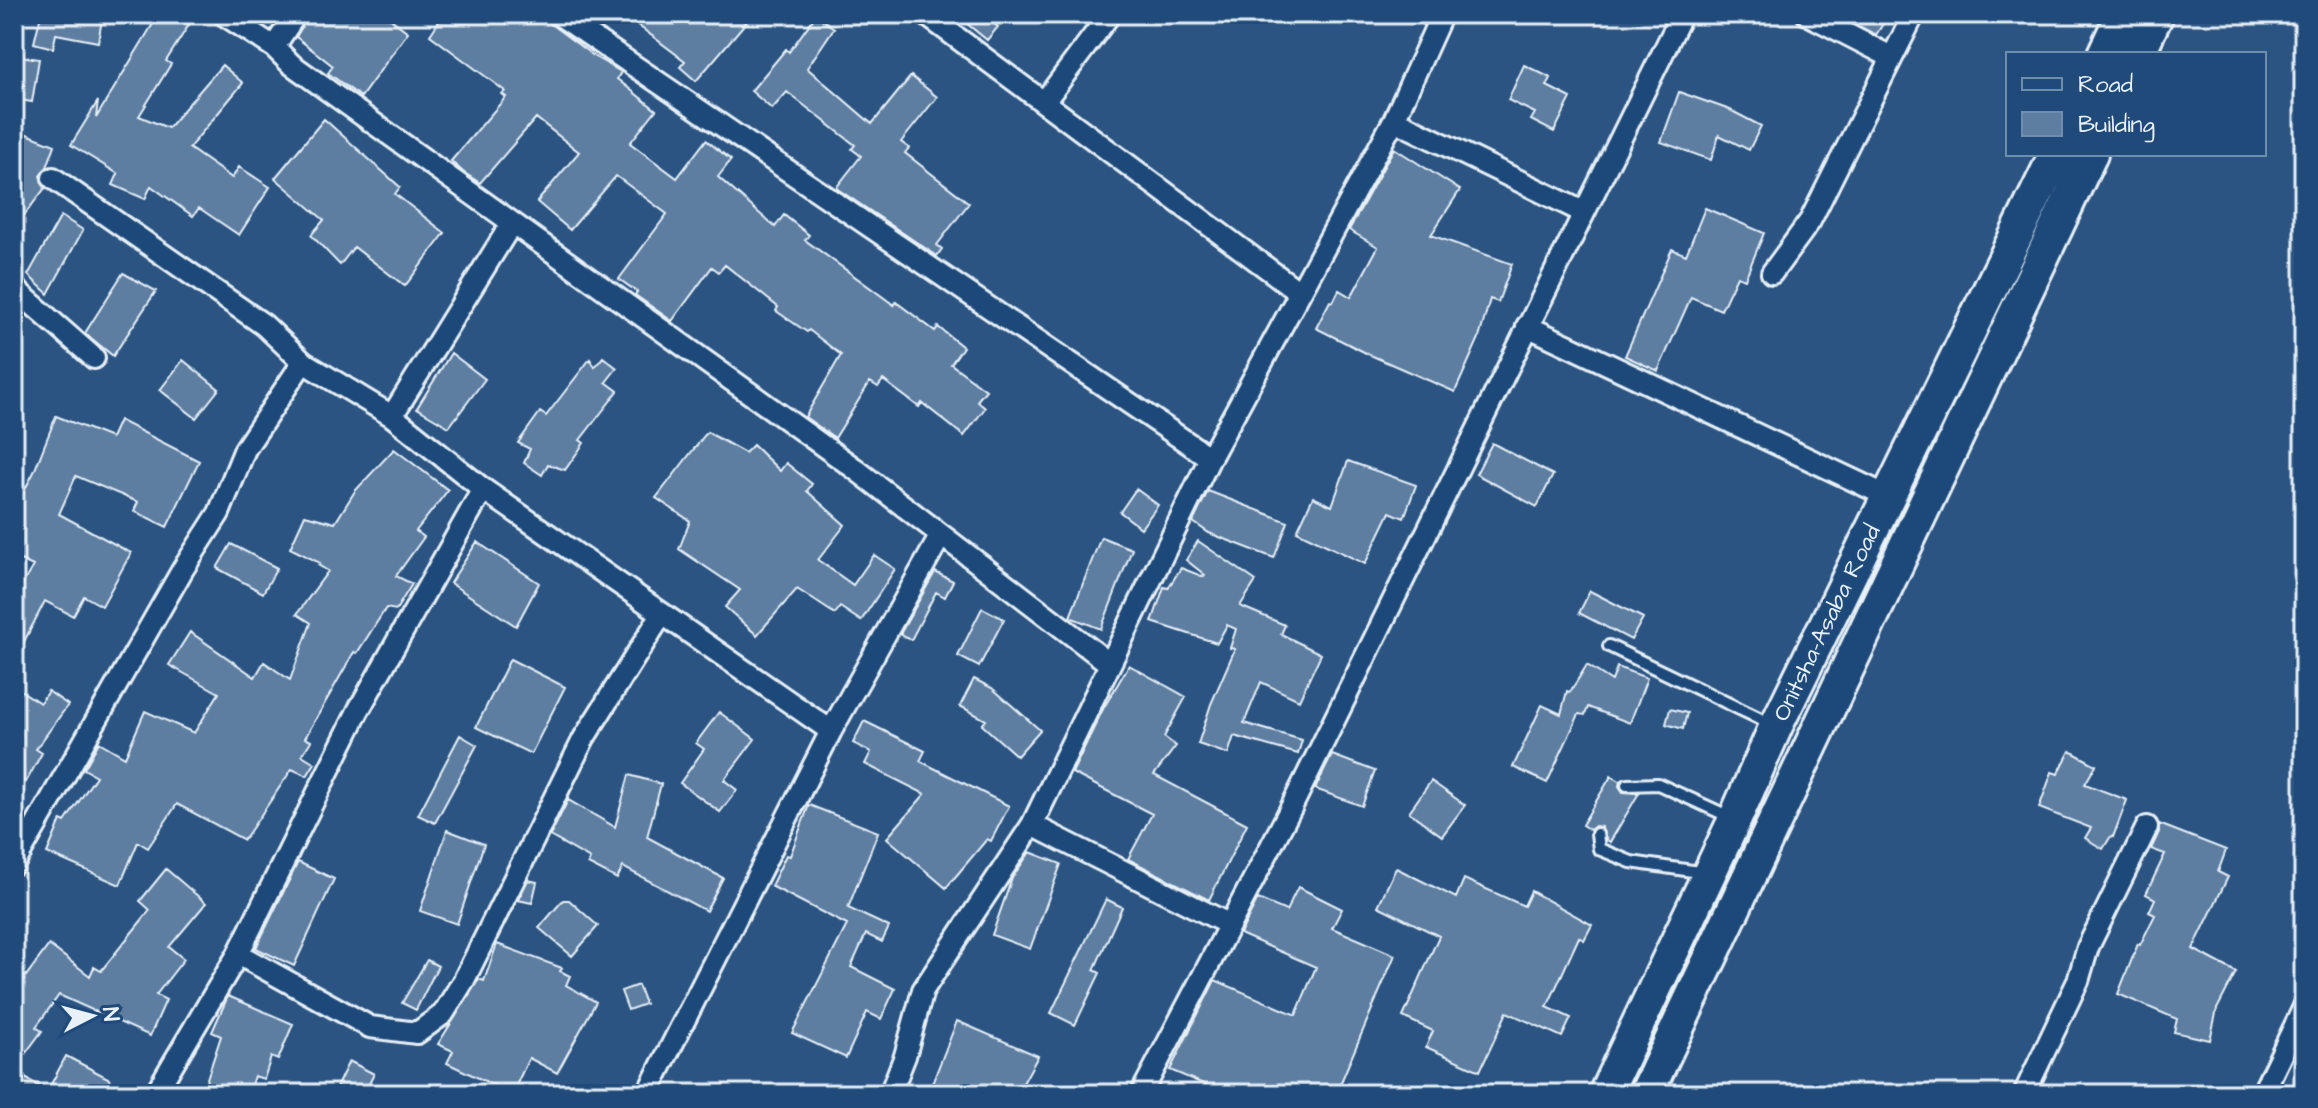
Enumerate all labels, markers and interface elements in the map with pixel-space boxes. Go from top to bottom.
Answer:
legend [2006,52,2266,156]
text: Road [2078,68,2133,102]
text: Building [2078,108,2155,143]
street label: Onitsha-Asaba Road [1765,519,1889,727]
north arrow [52,976,132,1056]
text: N [94,1006,127,1023]

